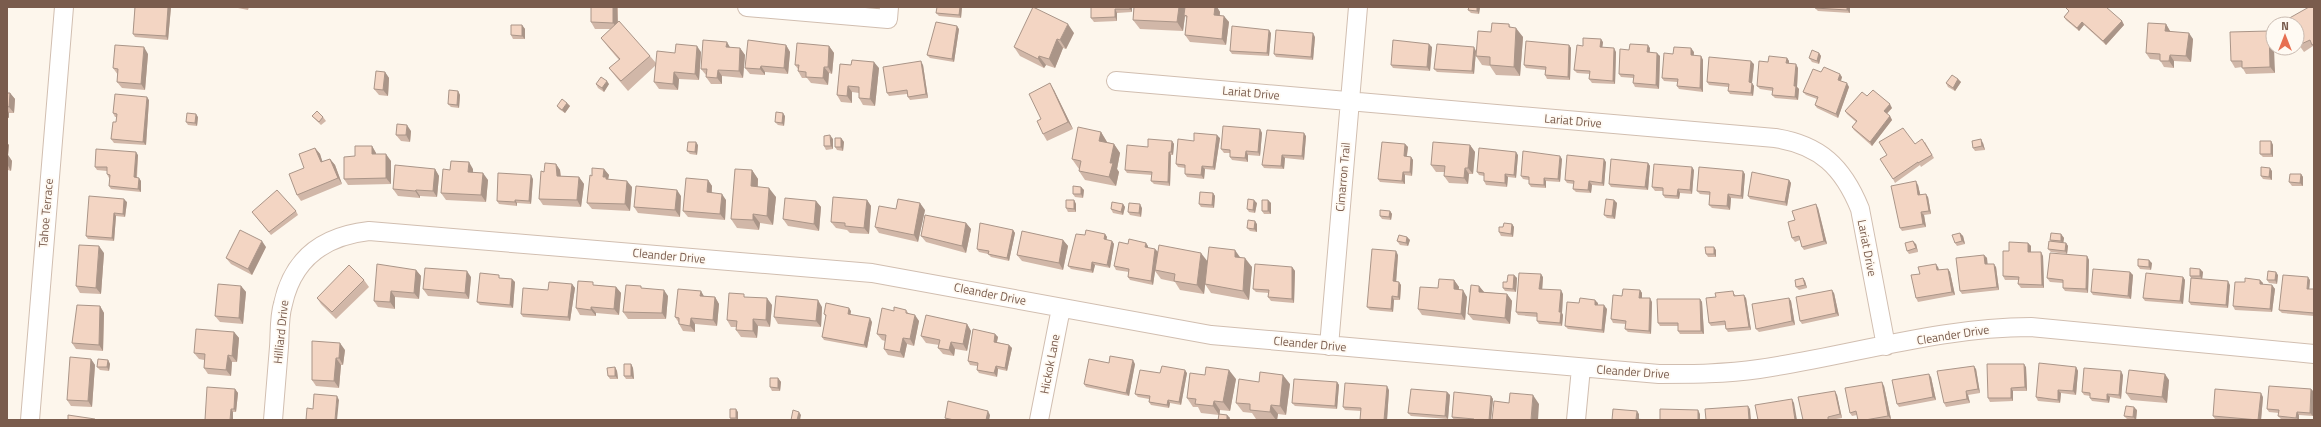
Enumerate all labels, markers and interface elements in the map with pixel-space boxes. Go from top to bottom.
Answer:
north arrow [2265,16,2305,56]
text: N [2281,18,2289,34]
street label: Lariat Drive [1221,81,1281,104]
street label: Lariat Drive [1543,109,1603,132]
street label: Cimarron Trail [1330,141,1355,212]
street label: Tahoe Terrace [33,177,58,248]
street label: Lariat Drive [1853,218,1882,278]
street label: Cleander Drive [632,243,706,268]
street label: Cleander Drive [952,277,1028,310]
street label: Hilliard Drive [268,299,293,365]
street label: Cleander Drive [1915,319,1991,350]
street label: Cleander Drive [1273,331,1347,356]
street label: Hickok Lane [1034,332,1065,395]
street label: Cleander Drive [1596,359,1670,384]

